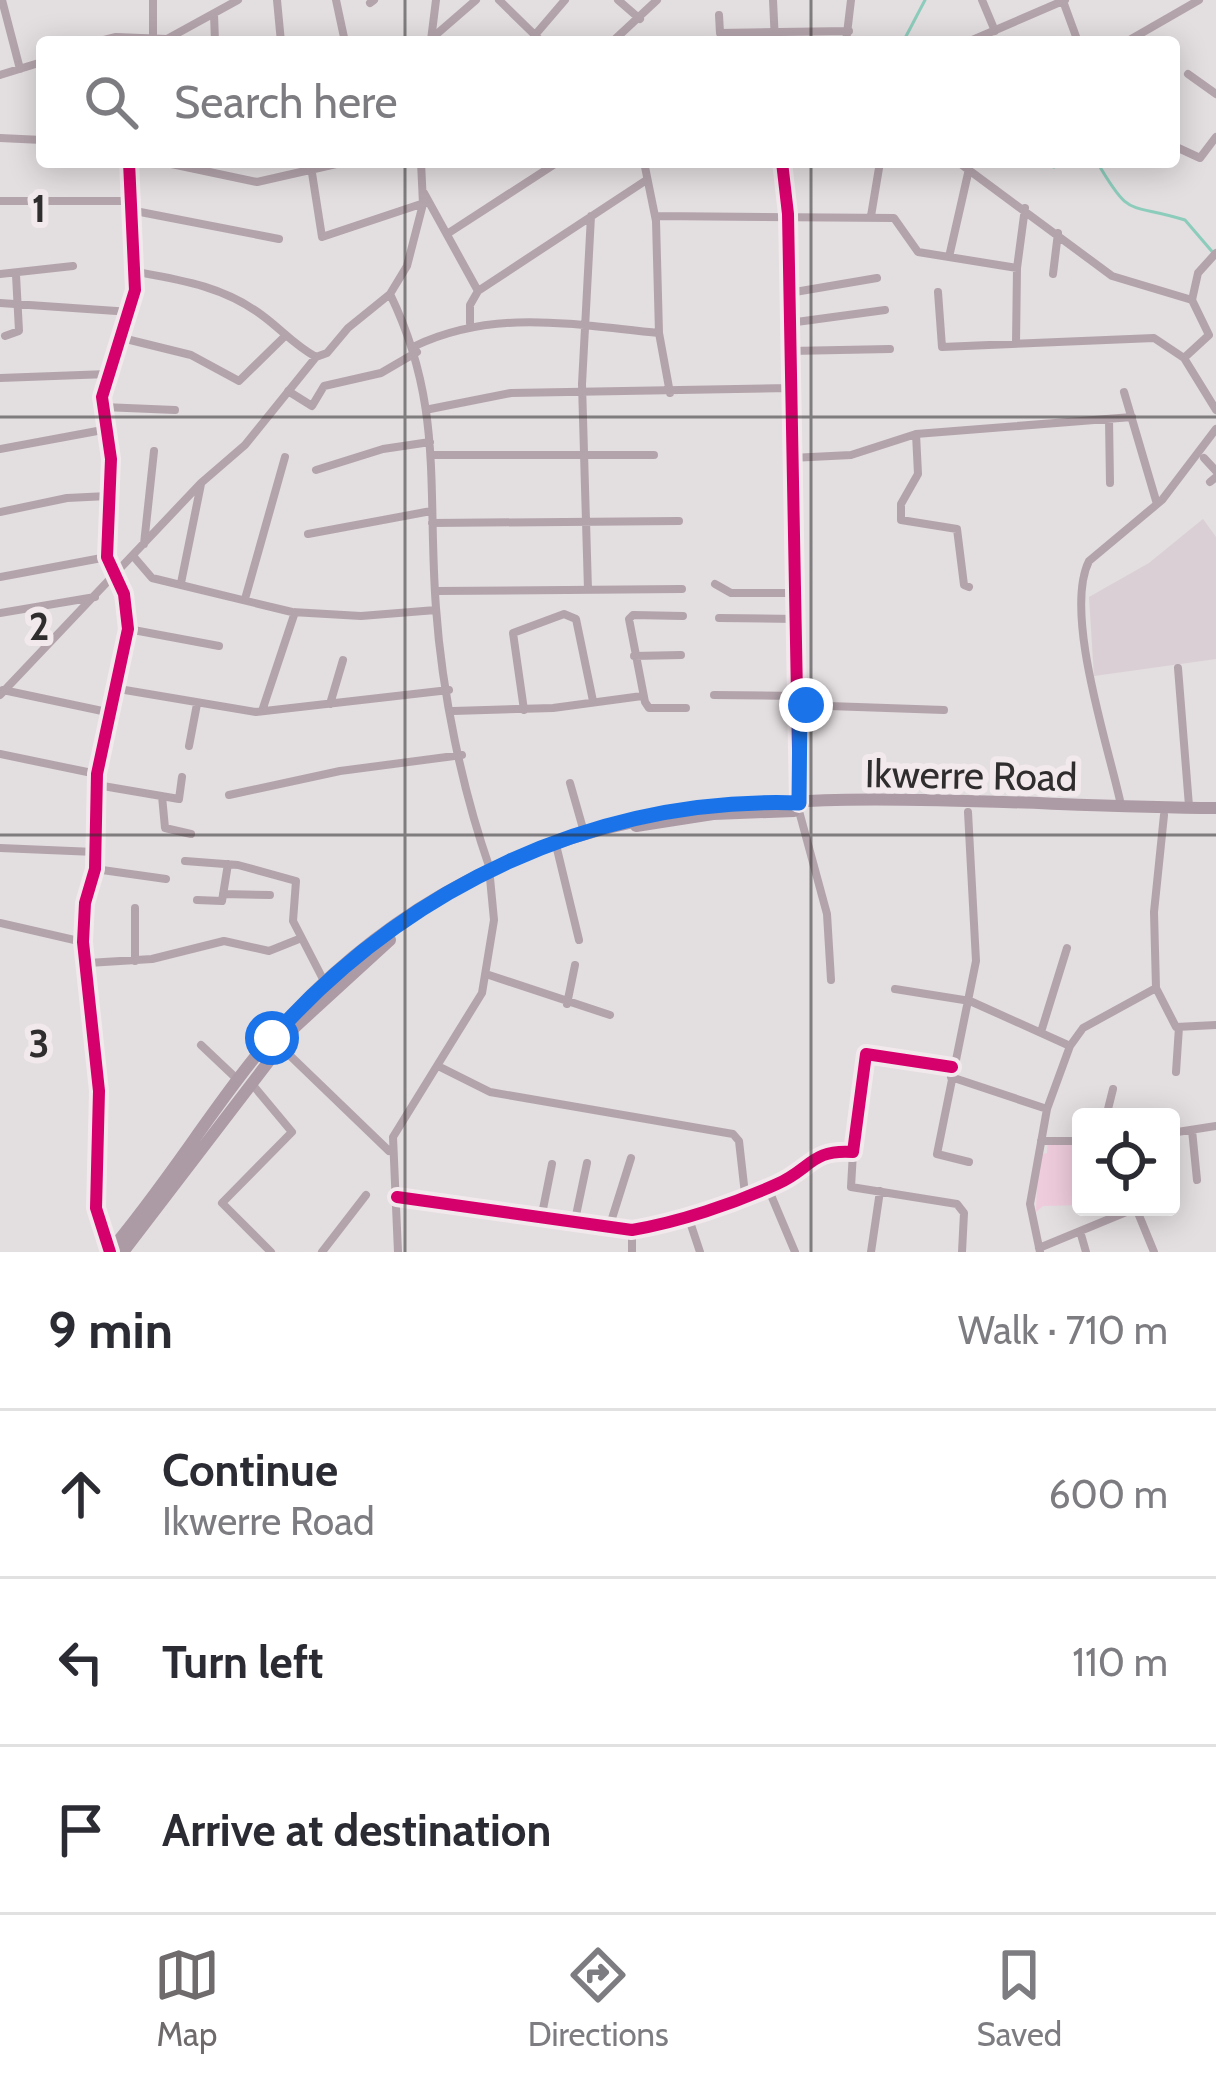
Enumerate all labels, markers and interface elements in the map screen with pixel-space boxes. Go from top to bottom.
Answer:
search box [36,36,1180,168]
icon: search [78,69,144,135]
text: Search here [174,75,398,129]
text: 1 [32,184,46,232]
text: 2 [29,602,49,650]
route end [779,678,833,732]
street label: Ikwerre Road [864,749,1078,801]
route start [245,1011,299,1065]
text: 3 [28,1019,50,1067]
map controls [1072,1108,1180,1216]
button: locate [1072,1108,1180,1216]
text: 9 min [48,1299,173,1361]
text: Walk · 710 m [958,1306,1168,1354]
text: Continue [162,1443,338,1497]
icon: ahead [48,1461,114,1527]
text: 600 m [1048,1470,1168,1518]
text: Ikwerre Road [162,1497,375,1545]
icon: left [48,1629,114,1695]
text: Turn left [162,1635,324,1689]
text: 110 m [1072,1638,1168,1686]
icon: arrive [48,1797,114,1863]
text: Arrive at destination [162,1803,551,1857]
tab: Map [154,1942,220,2054]
tab: Directions [528,1942,669,2054]
tab: Saved [976,1942,1062,2054]

